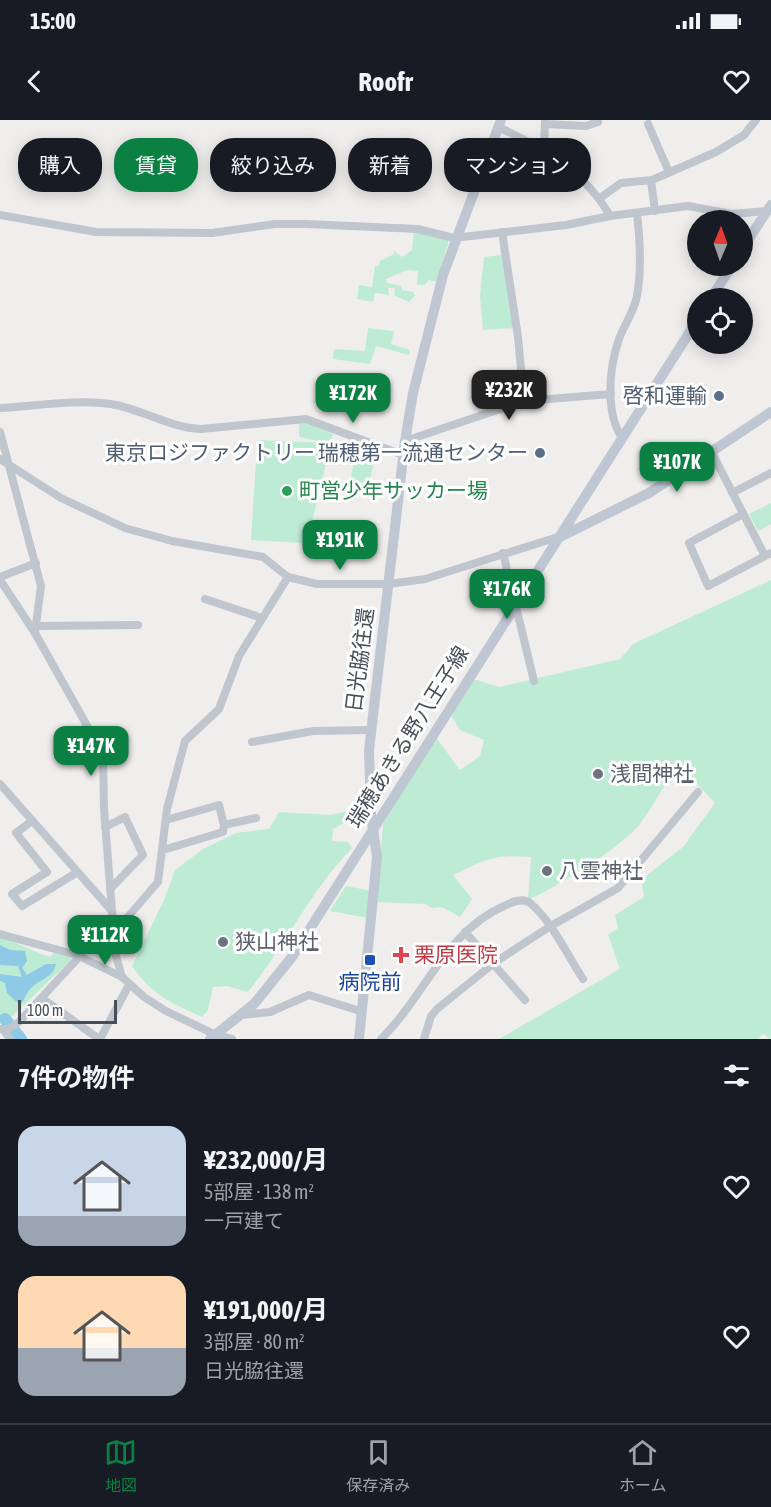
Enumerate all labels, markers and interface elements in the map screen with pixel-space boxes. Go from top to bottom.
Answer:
text: 15:00 [30,8,76,34]
icon: back [18,65,51,98]
icon: heart [720,65,753,98]
text: Roofr [358,66,413,97]
chip: 購入 [18,138,102,192]
chip: 賃貸 [114,138,198,192]
chip: 絞り込み [210,138,336,192]
chip: 新着 [348,138,432,192]
chip: マンション [444,138,591,192]
north arrow [687,210,753,276]
map controls [687,210,753,354]
button: locate [687,288,753,354]
pin: ¥232K [467,370,551,421]
pin: ¥172K [311,373,395,424]
text: ¥232K [486,378,532,401]
text: ¥172K [330,381,376,404]
place label: 啓和運輸 [623,383,707,407]
marker: 啓和運輸 [712,389,726,403]
place label: 東京ロジファクトリー 瑞穂第一流通センター [105,440,528,464]
pin: ¥107K [635,442,719,493]
marker: 東京ロジファクトリー 瑞穂第一流通センター [533,446,547,460]
text: ¥107K [654,450,700,473]
place label: 町営少年サッカー場 [299,478,488,502]
marker: 町営少年サッカー場 [280,484,294,498]
pin: ¥191K [298,520,382,571]
text: ¥191K [317,528,363,551]
pin: ¥176K [465,569,549,620]
text: ¥176K [484,577,530,600]
street label: 日光脇往還 [341,606,377,713]
street label: 瑞穂あきる野八王子線 [341,641,473,832]
pin: ¥147K [49,726,133,777]
text: ¥147K [68,734,114,757]
place label: 浅間神社 [610,761,694,785]
marker: 浅間神社 [591,767,605,781]
place label: 八雲神社 [559,858,643,882]
marker: 八雲神社 [540,864,554,878]
pin: ¥112K [63,915,147,966]
text: ¥112K [82,923,128,946]
place label: 狭山神社 [235,929,319,953]
marker: 狭山神社 [216,935,230,949]
place label: 栗原医院 [414,942,498,966]
marker: 栗原医院 [392,946,410,964]
marker: 病院前 [363,953,377,967]
place label: 病院前 [339,969,402,993]
scale bar [18,997,117,1024]
text: 100 m [27,1001,63,1019]
icon: filters [720,1059,753,1092]
text: 7件の物件 [18,1063,134,1093]
text: ¥232,000/月 [204,1145,328,1175]
icon: home [66,1150,138,1222]
icon: heart [720,1170,753,1203]
text: 5部屋 · 138 m² [204,1180,314,1203]
text: 一戸建て [204,1209,284,1232]
text: ¥191,000/月 [204,1295,328,1325]
icon: home [66,1300,138,1372]
icon: heart [720,1320,753,1353]
text: 3部屋 · 80 m² [204,1330,305,1353]
text: 日光脇往還 [204,1359,304,1382]
tab: 地図 [104,1436,137,1496]
tab: 保存済み [346,1436,410,1496]
tab: ホーム [619,1436,667,1496]

